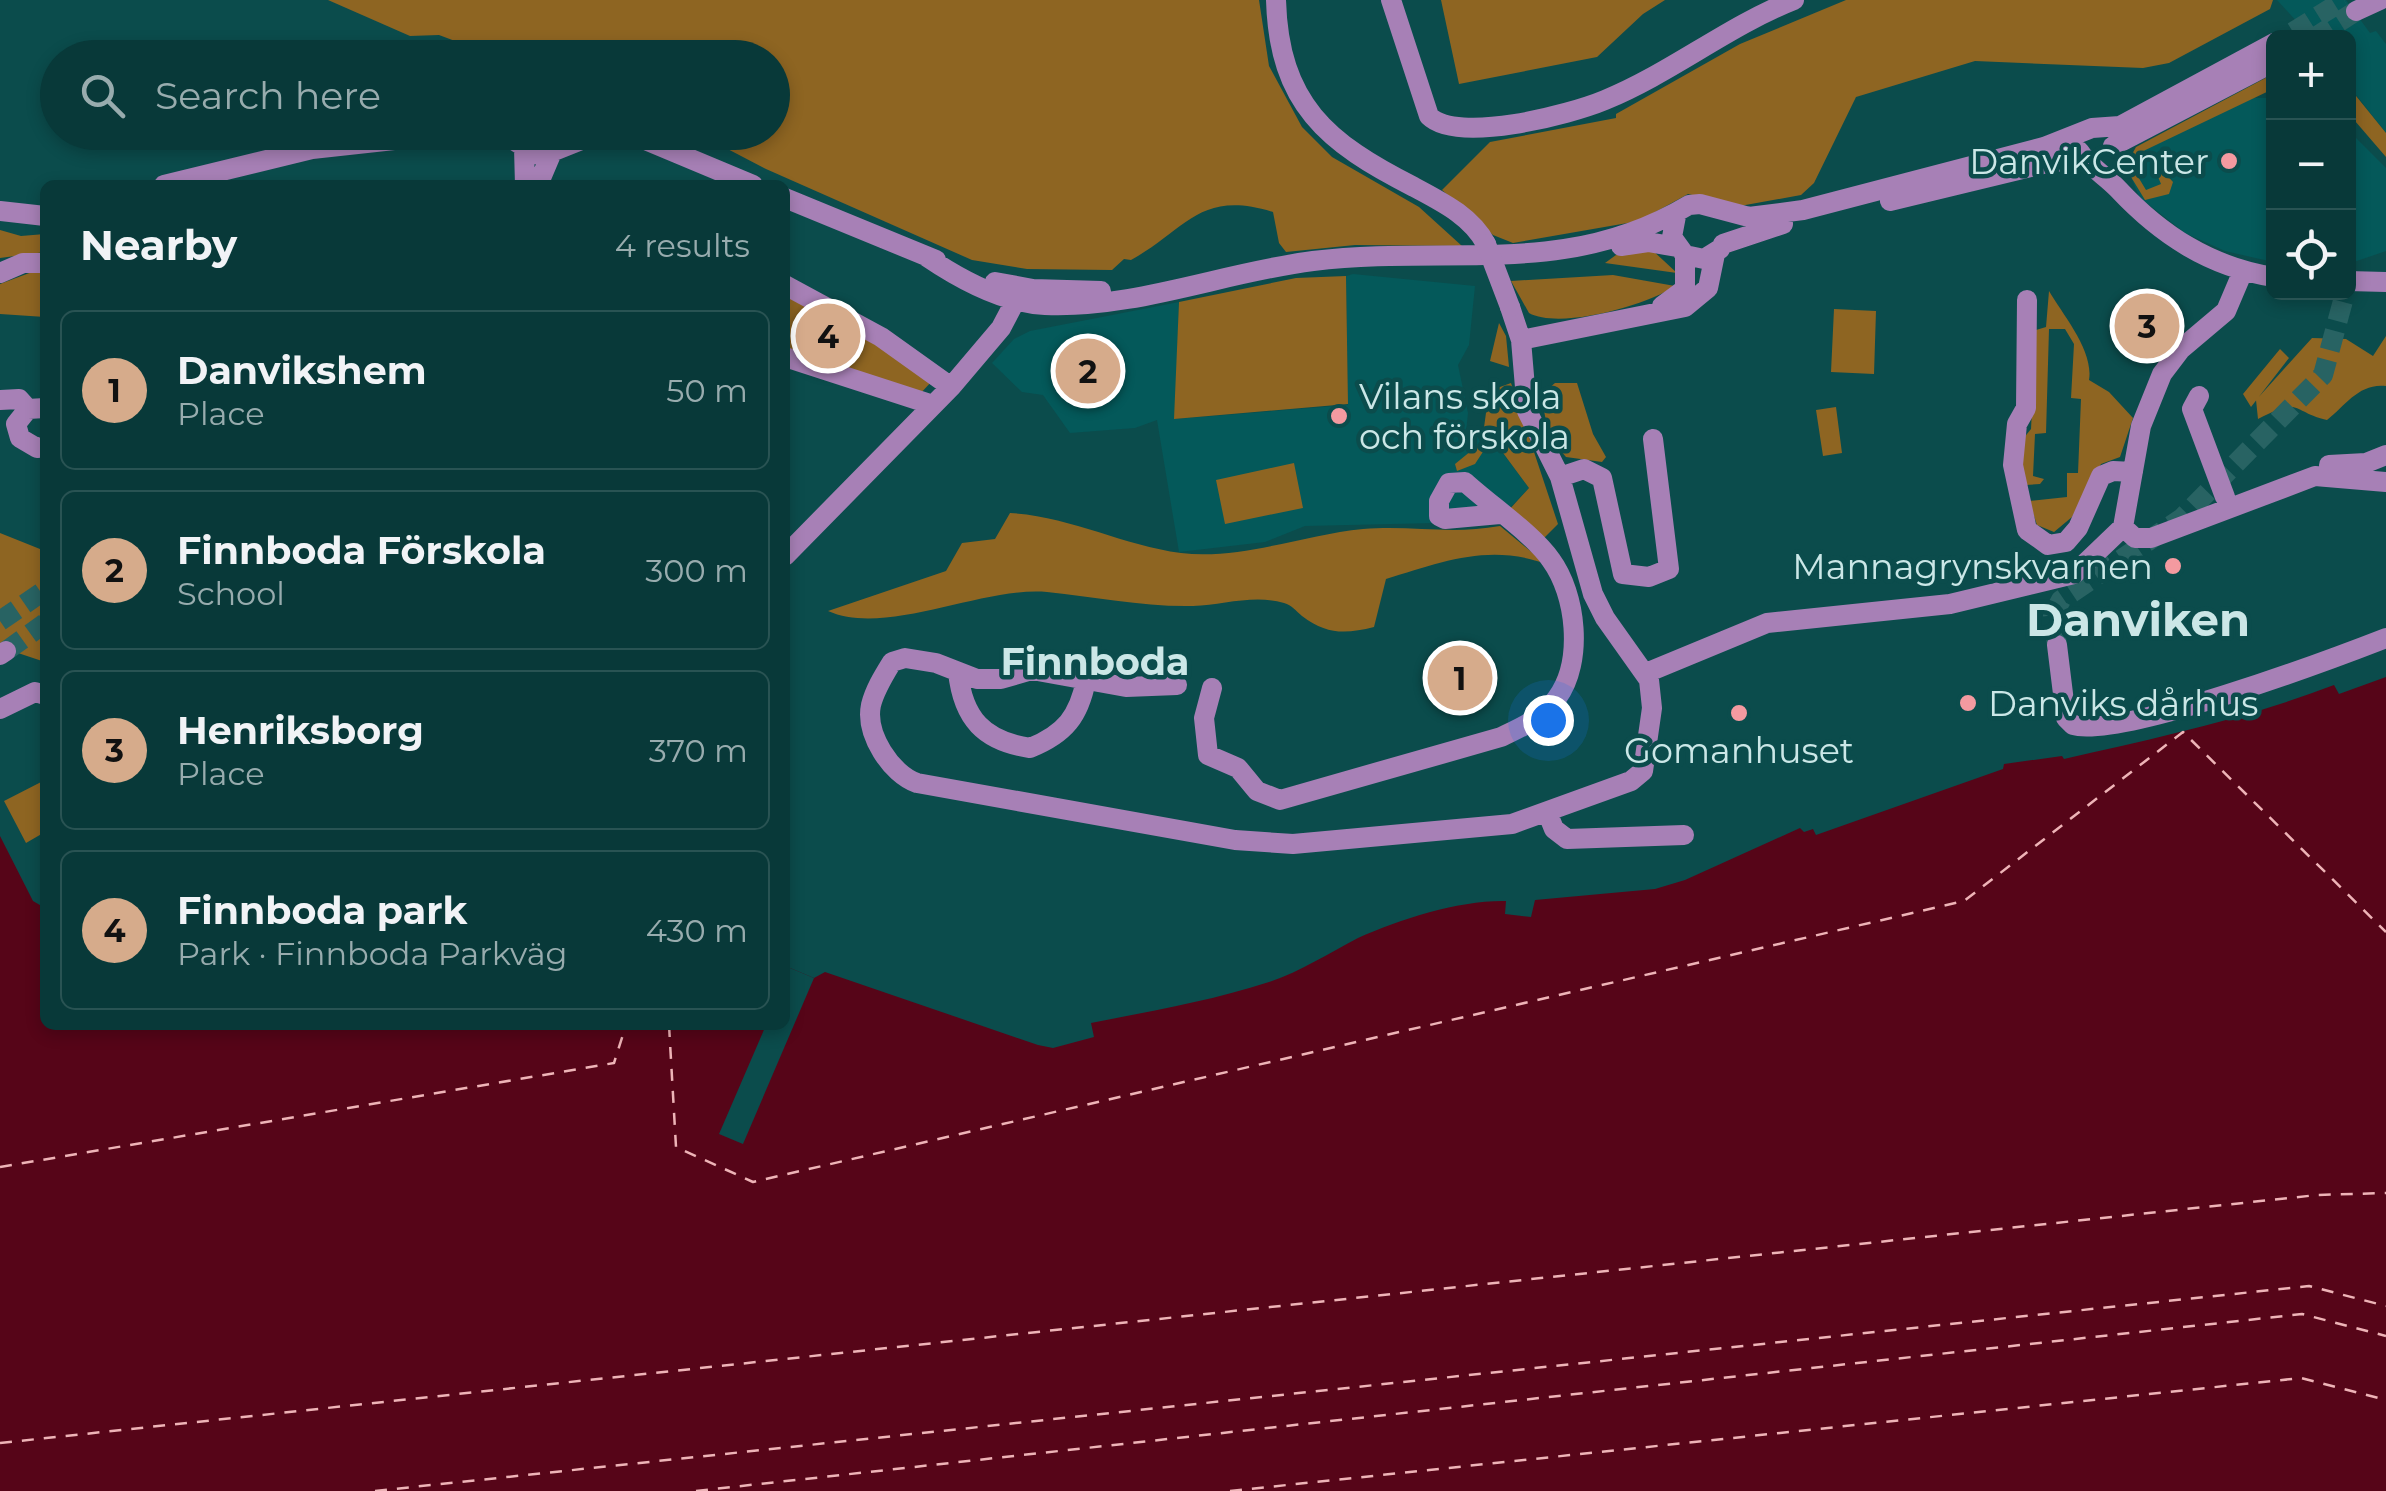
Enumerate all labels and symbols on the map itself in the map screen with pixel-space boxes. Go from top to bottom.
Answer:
place label: DanvikCenter [1969,140,2209,183]
marker: DanvikCenter [2218,150,2240,172]
pin: 3 [2114,288,2180,364]
pin: 4 [796,298,860,374]
pin: 2 [1056,334,1120,408]
place label: Vilans skola och förskola [1359,375,1570,458]
marker: Vilans skola och förskola [1328,405,1350,427]
place label: Mannagrynskvarnen [1792,545,2153,588]
marker: Mannagrynskvarnen [2162,555,2184,577]
district label: Danviken [2026,592,2250,647]
district label: Finnboda [1000,638,1190,685]
pin: 1 [1428,640,1492,716]
place label: Danviks dårhus [1988,682,2258,725]
marker: Danviks dårhus [1957,692,1979,714]
your location [1523,695,1574,746]
marker: Gomanhuset [1728,702,1750,724]
place label: Gomanhuset [1624,729,1854,772]

